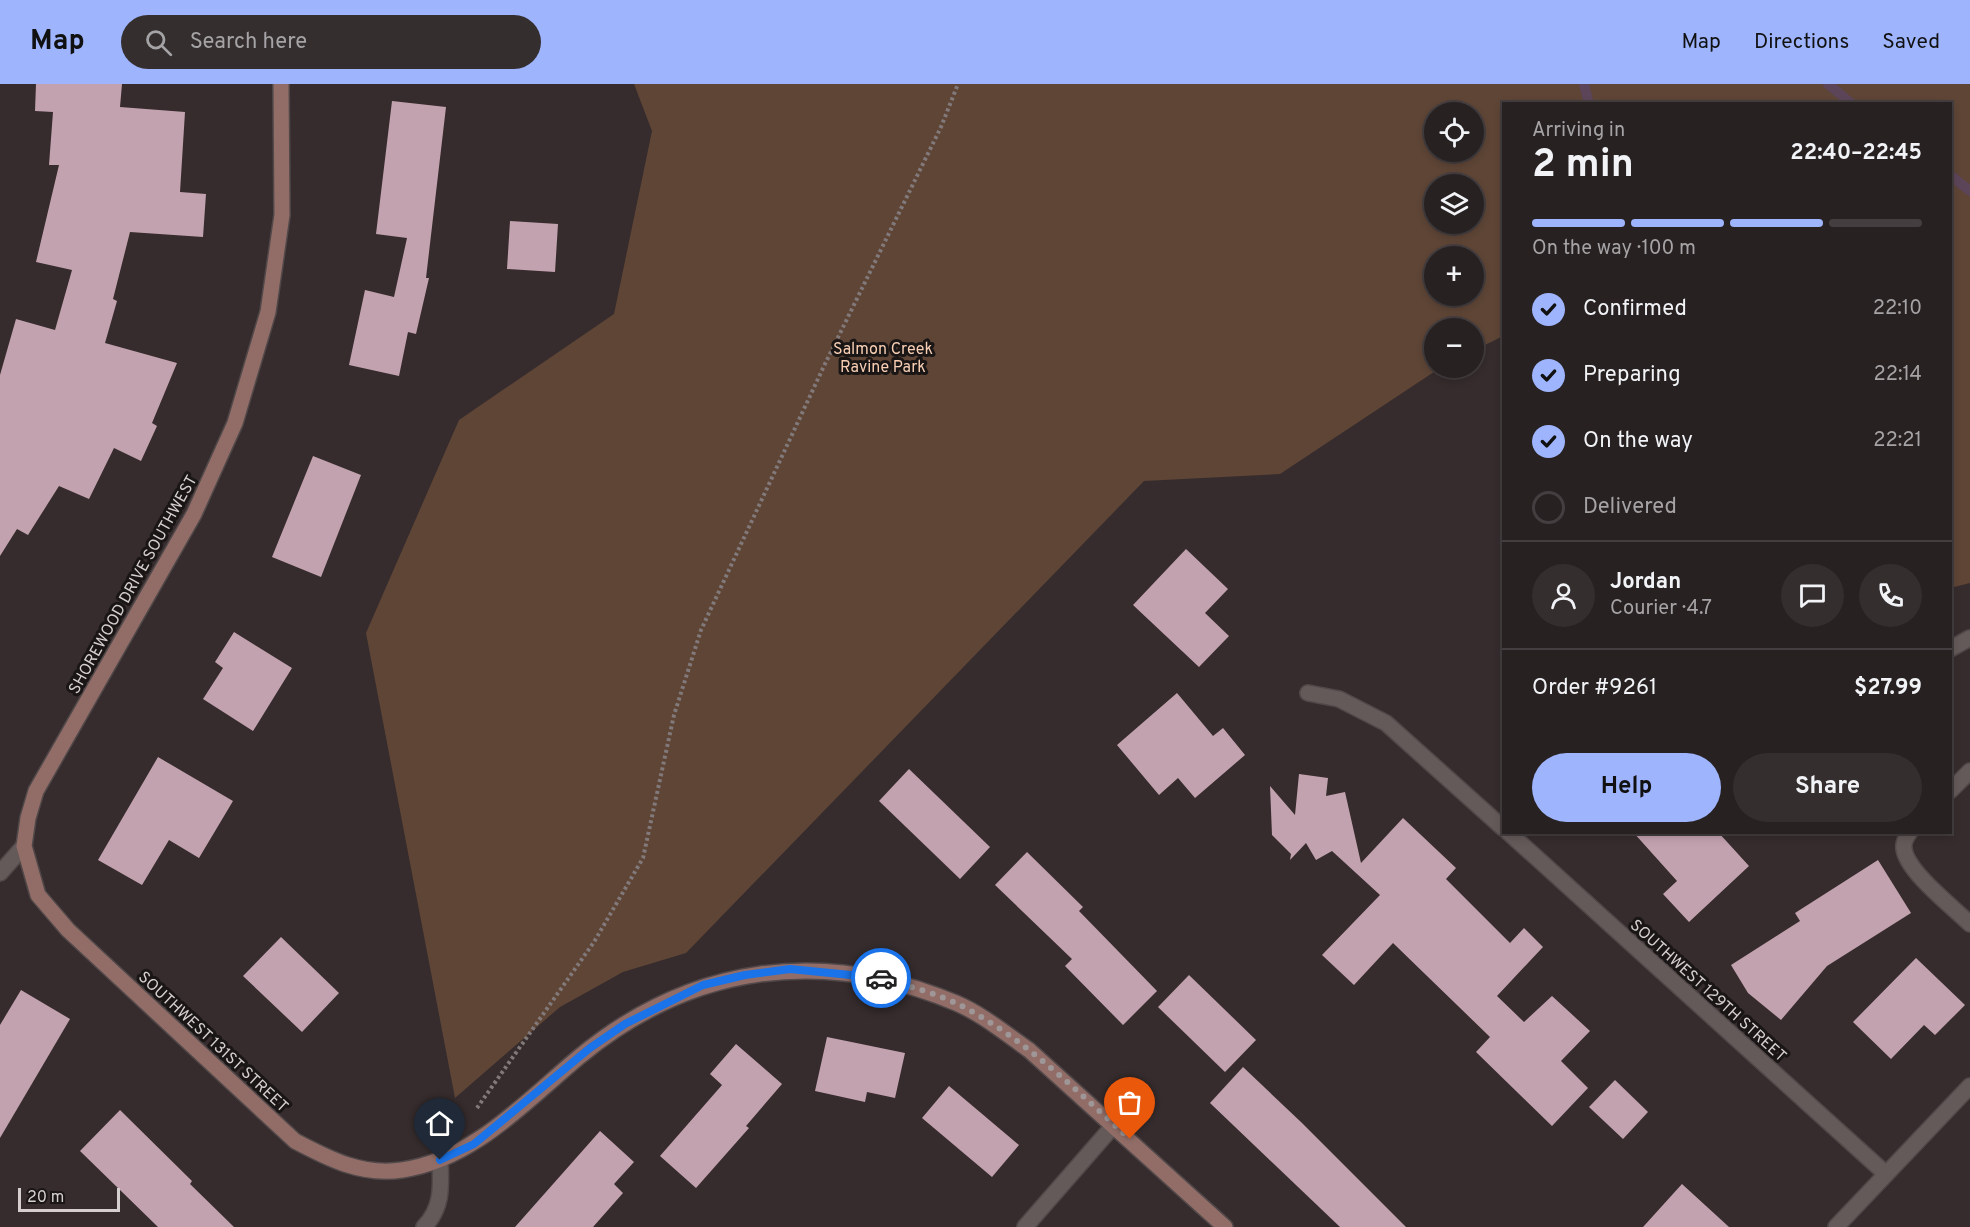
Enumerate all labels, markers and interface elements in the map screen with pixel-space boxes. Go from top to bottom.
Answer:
search box [121,15,541,69]
text: Map [30,24,85,60]
icon: search [142,26,175,59]
text: Search here [190,29,307,56]
text: Map [1681,29,1721,56]
text: Directions [1754,29,1849,56]
text: Saved [1882,29,1940,56]
map controls [1424,102,1484,378]
button: locate [1424,102,1484,162]
text: Arriving in [1532,118,1625,144]
text: 22:40–22:45 [1790,140,1922,167]
text: 2 min [1532,142,1634,191]
button: layers [1424,174,1484,234]
text: On the way · 100 m [1532,236,1696,262]
button: + [1424,246,1484,306]
icon: check [1532,293,1565,326]
text: Confirmed [1583,296,1687,323]
text: 22:10 [1873,296,1922,322]
button: − [1424,318,1484,378]
park label: Salmon Creek Ravine Park [833,340,933,378]
icon: check [1532,359,1565,392]
text: Preparing [1583,362,1681,389]
text: 22:14 [1874,362,1922,388]
icon: check [1532,425,1565,458]
text: On the way [1583,428,1693,455]
text: 22:21 [1873,428,1922,454]
street label: SHOREWOOD DRIVE SOUTHWEST [65,472,202,698]
text: Delivered [1583,494,1677,521]
button: person [1532,564,1595,627]
button: chat [1781,564,1844,627]
button: phone [1859,564,1922,627]
text: Jordan [1610,569,1681,596]
text: Courier · 4.7 [1610,596,1712,622]
text: Order #9261 [1532,675,1657,702]
text: $27.99 [1854,675,1922,702]
button: Help [1532,753,1721,822]
button: Share [1733,753,1922,822]
street label: SOUTHWEST 129TH STREET [1625,916,1790,1067]
courier [851,948,911,1008]
icon: car [865,962,898,995]
street label: SOUTHWEST 131ST STREET [133,968,292,1117]
pin [1104,1077,1155,1139]
icon: bag [1113,1086,1146,1119]
pin [414,1098,465,1160]
icon: home [423,1107,456,1140]
scale bar [18,1185,120,1212]
text: 20 m [27,1188,64,1208]

